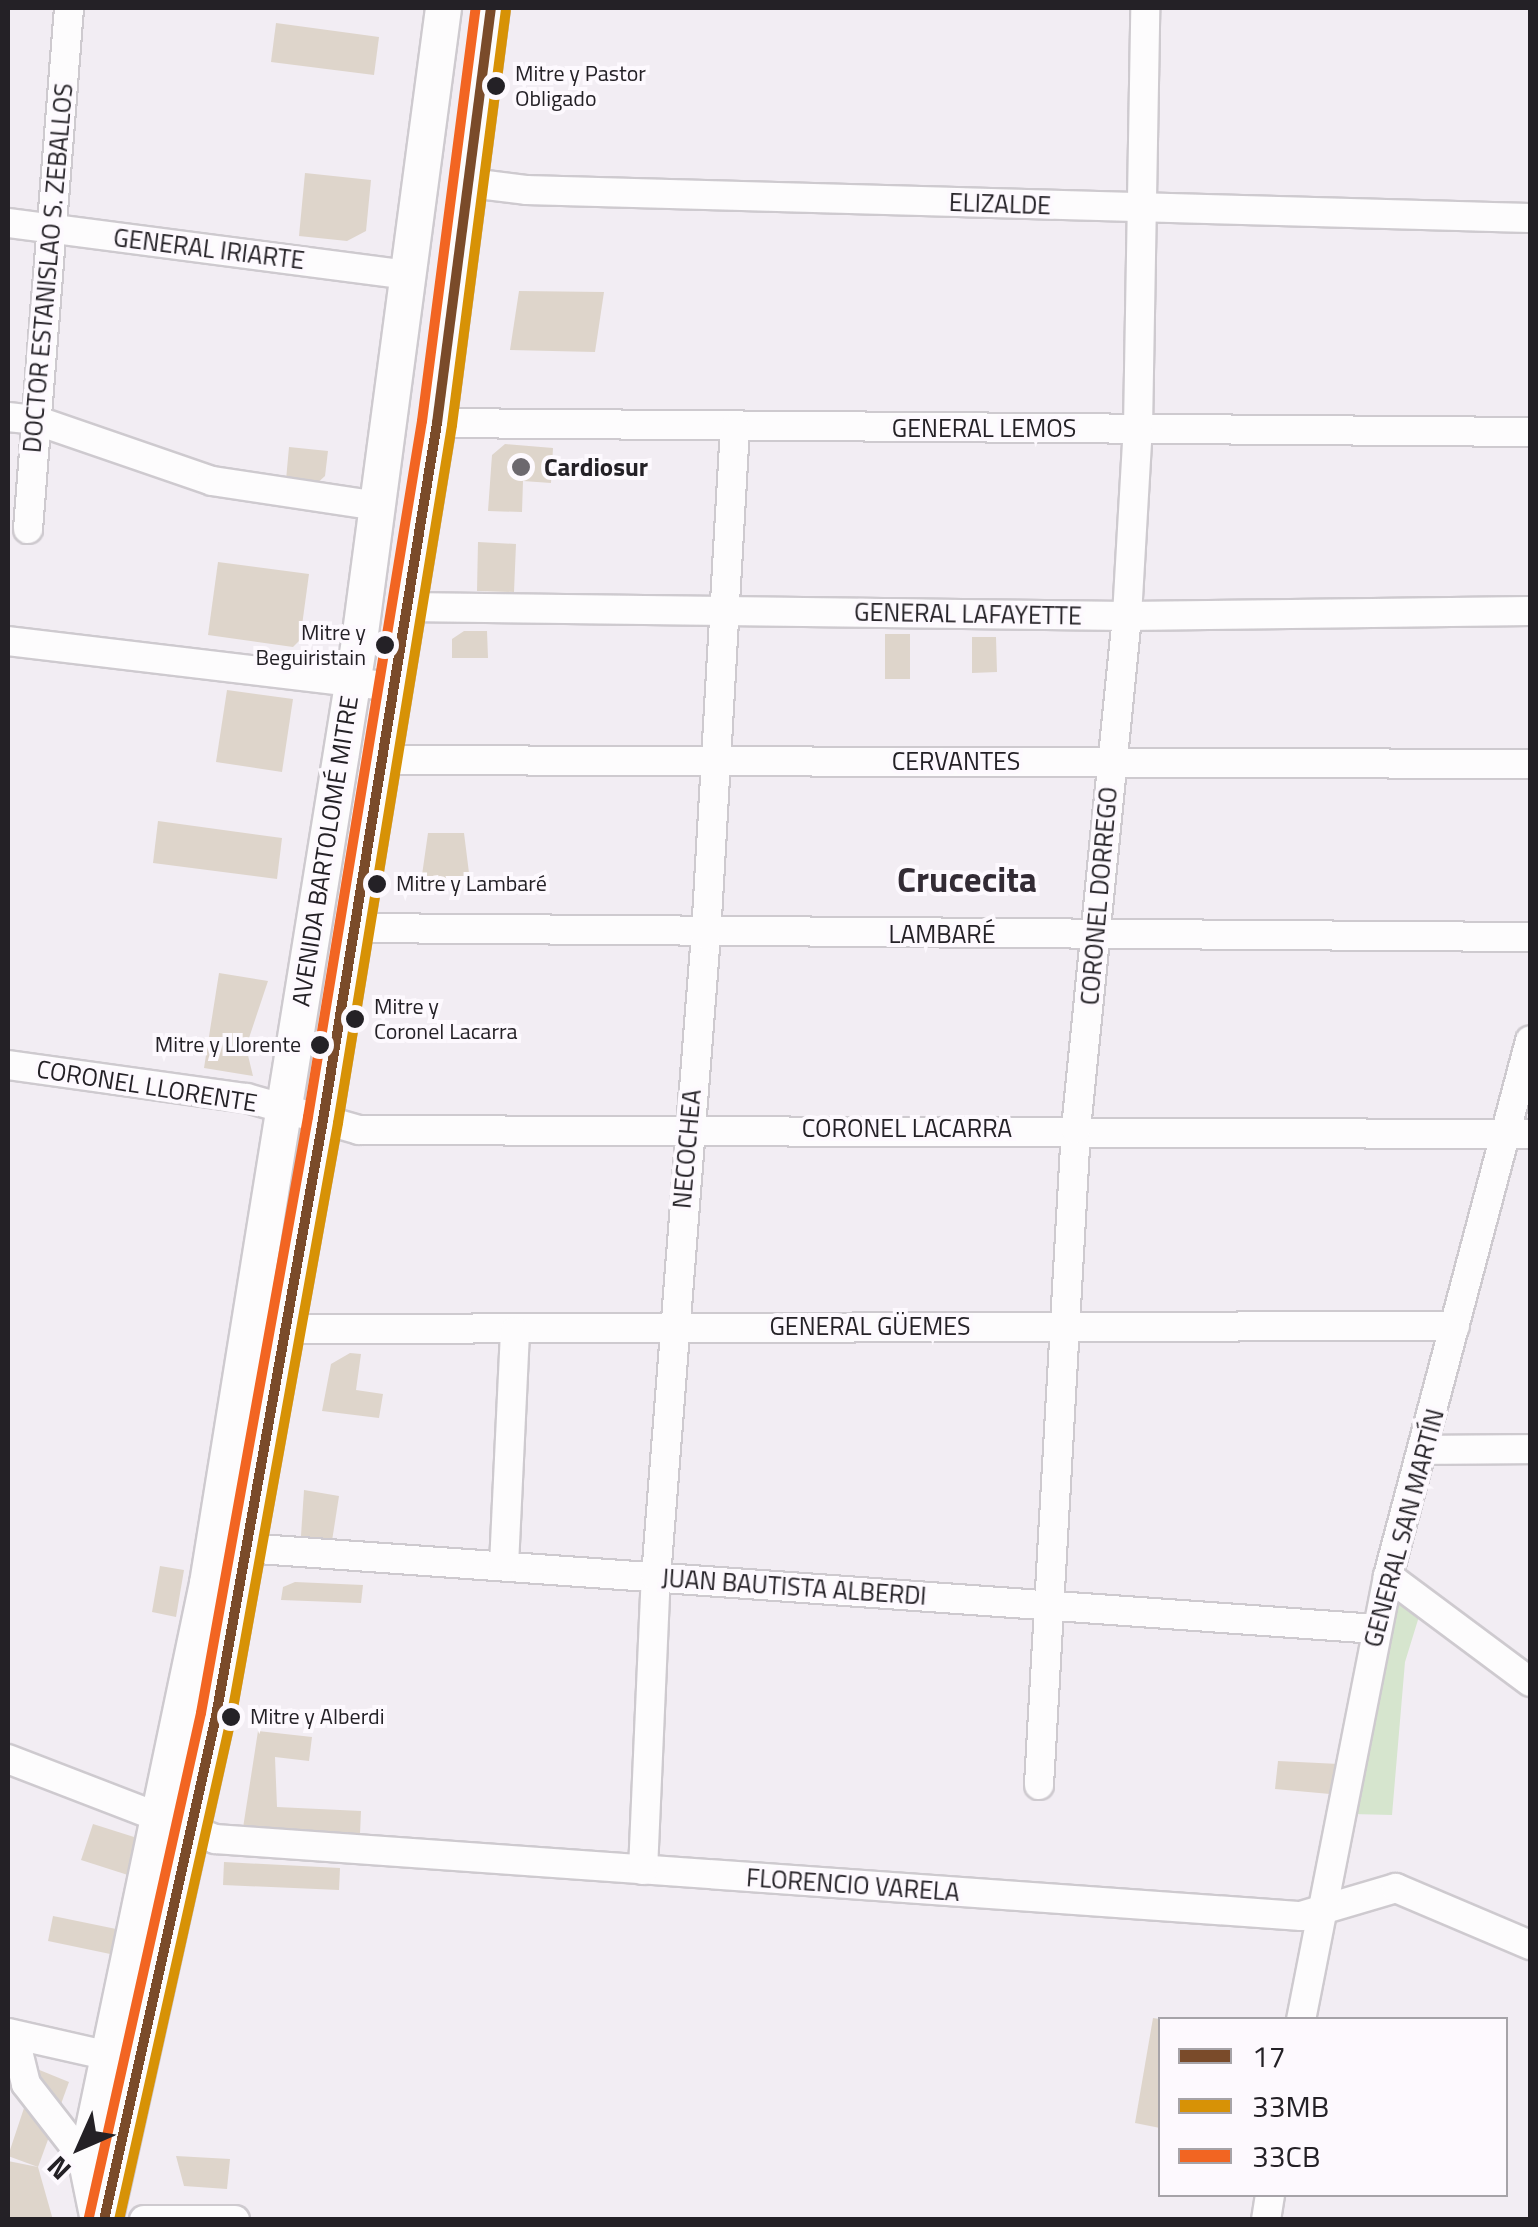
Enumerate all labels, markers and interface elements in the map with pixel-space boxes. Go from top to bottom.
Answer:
place label: Mitre y Pastor Obligado [515,60,646,111]
marker: Mitre y Pastor Obligado [486,76,506,96]
street label: DOCTOR ESTANISLAO S. ZEBALLOS [17,82,79,454]
street label: ELIZALDE [948,187,1052,221]
street label: GENERAL IRIARTE [112,222,306,276]
street label: GENERAL LEMOS [892,413,1076,443]
place label: Cardiosur [544,452,648,482]
marker: Cardiosur [508,454,534,480]
street label: GENERAL LAFAYETTE [854,597,1082,631]
place label: Mitre y Beguiristain [255,619,366,670]
marker: Mitre y Beguiristain [375,635,395,655]
street label: AVENIDA BARTOLOMÉ MITRE [286,694,364,1008]
street label: CERVANTES [892,746,1020,776]
street label: CORONEL DORREGO [1075,786,1123,1006]
district label: Crucecita [897,858,1037,900]
place label: Mitre y Lambaré [396,871,547,897]
marker: Mitre y Lambaré [367,874,387,894]
street label: LAMBARÉ [888,919,996,949]
place label: Mitre y Coronel Lacarra [374,993,518,1044]
marker: Mitre y Coronel Lacarra [345,1009,365,1029]
place label: Mitre y Llorente [155,1032,301,1058]
marker: Mitre y Llorente [310,1035,330,1055]
street label: CORONEL LLORENTE [35,1054,259,1118]
street label: NECOCHEA [667,1088,707,1210]
street label: CORONEL LACARRA [802,1113,1012,1143]
street label: GENERAL GÜEMES [769,1311,971,1341]
street label: GENERAL SAN MARTÍN [1358,1406,1450,1650]
street label: JUAN BAUTISTA ALBERDI [661,1563,927,1611]
place label: Mitre y Alberdi [250,1704,384,1730]
marker: Mitre y Alberdi [221,1707,241,1727]
street label: FLORENCIO VARELA [745,1863,961,1907]
legend [1158,2017,1508,2197]
text: 17 [1252,2033,1286,2079]
text: 33MB [1252,2083,1329,2129]
north arrow [30,2097,130,2197]
text: 33CB [1252,2133,1320,2179]
text: N [36,2147,80,2191]

